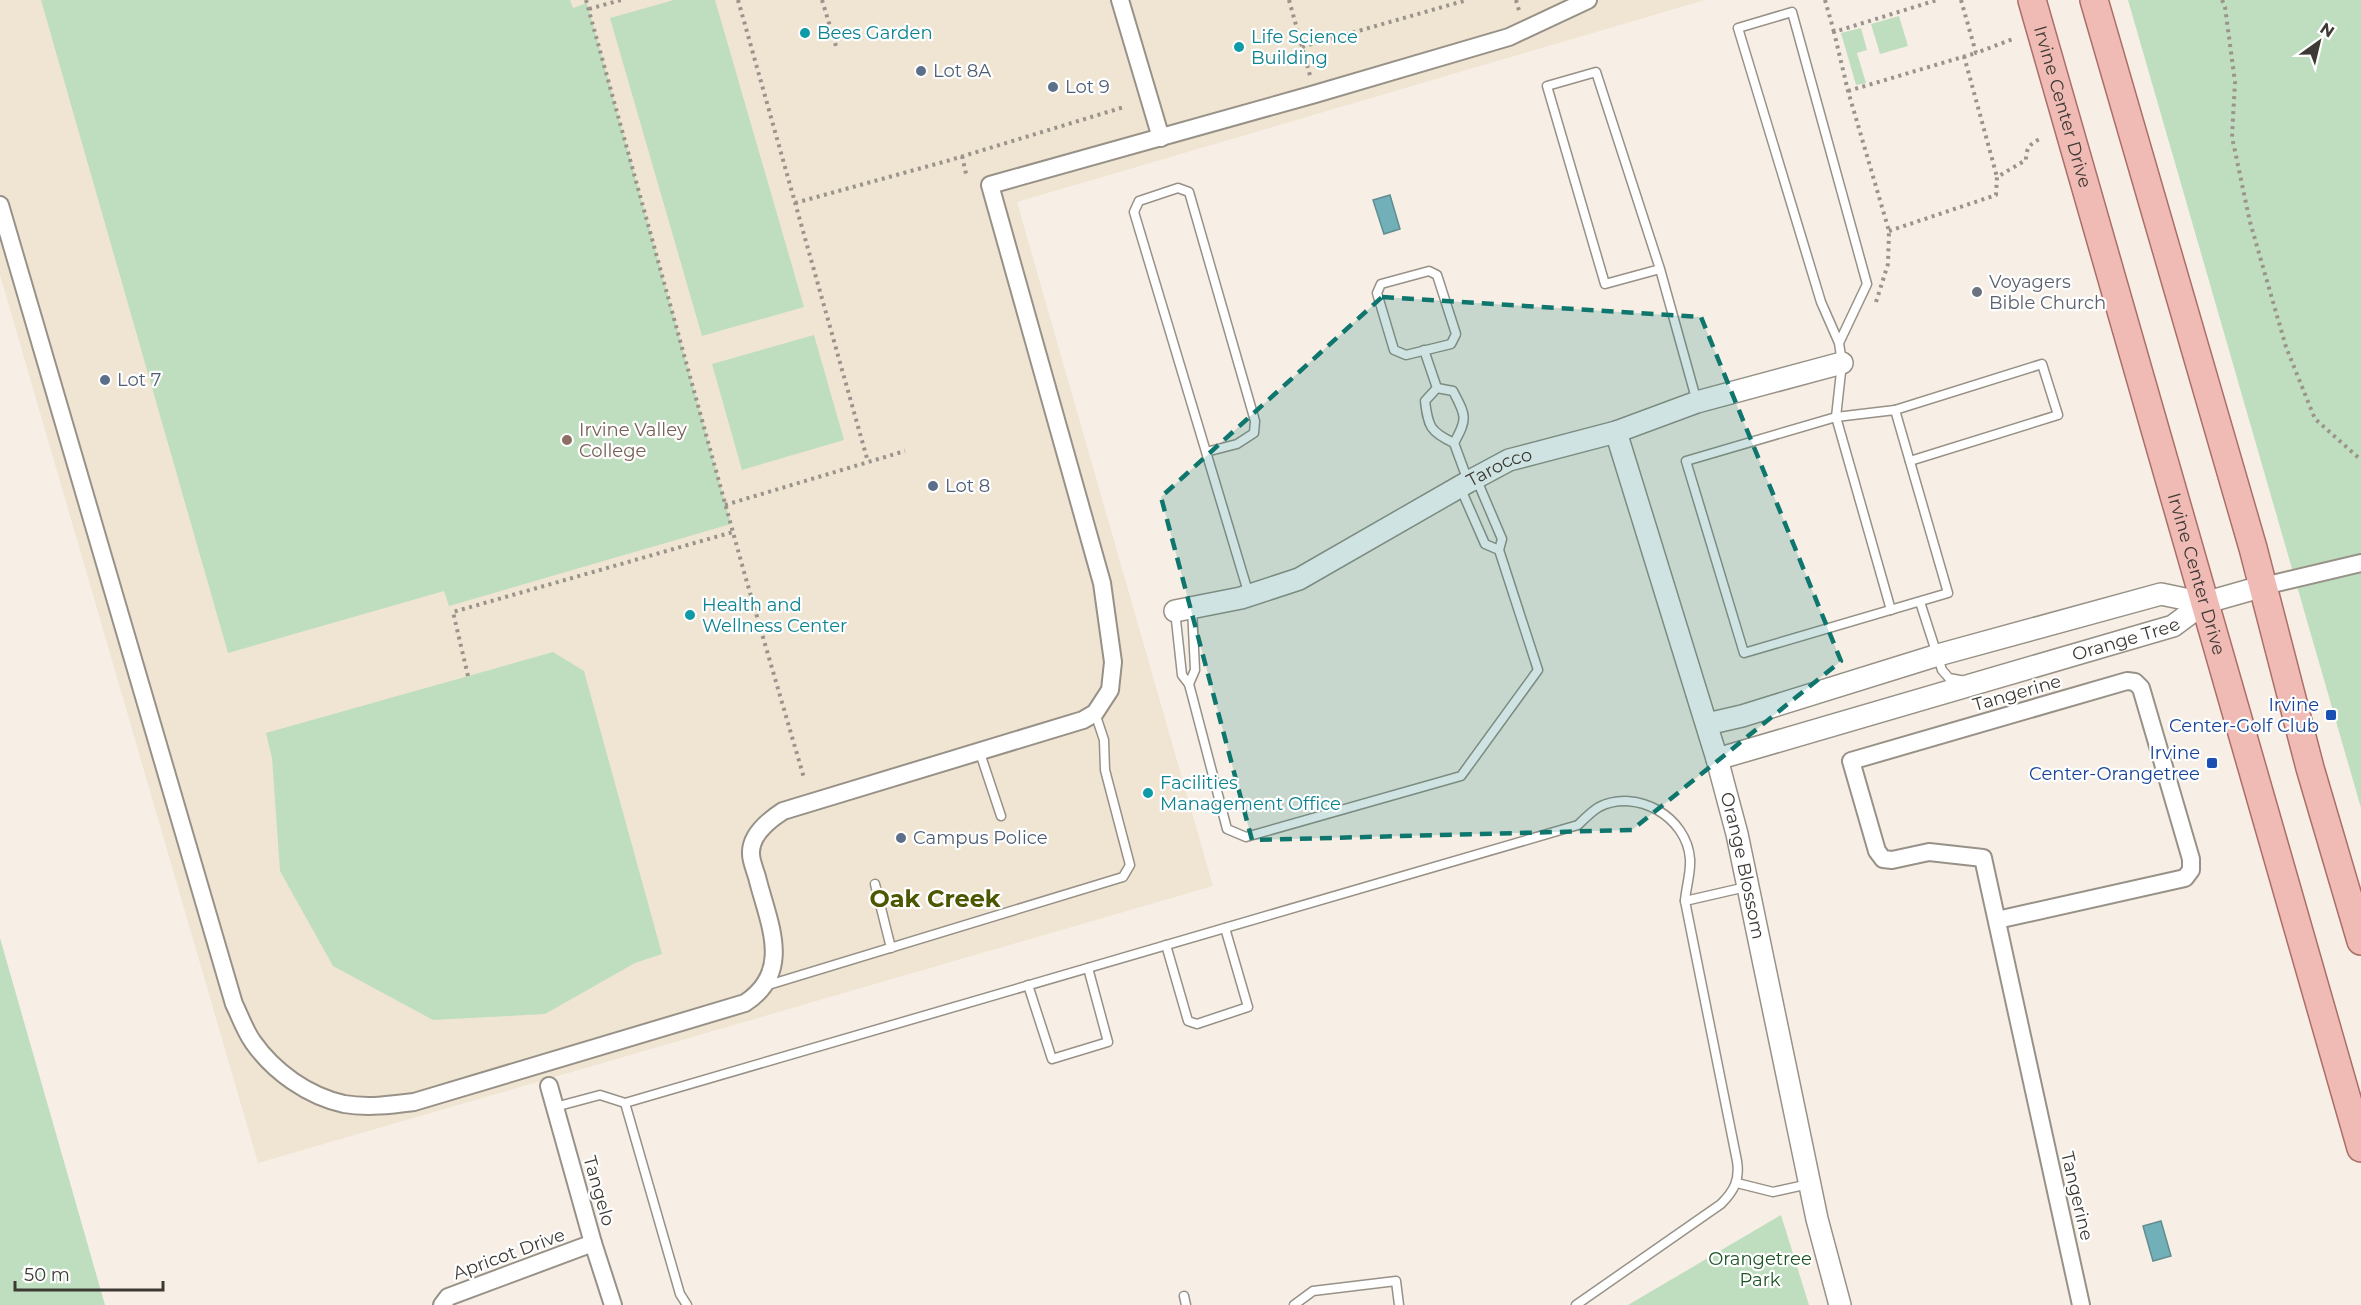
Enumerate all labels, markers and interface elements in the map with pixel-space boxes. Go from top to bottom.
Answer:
north arrow [2289,12,2349,72]
text: N [2316,18,2338,41]
place label: Bees Garden [817,22,933,44]
street label: Irvine Center Drive [2029,23,2096,190]
marker: Bees Garden [798,26,812,40]
place label: Life Science Building [1251,26,1358,69]
marker: Life Science Building [1232,40,1246,54]
place label: Lot 8A [933,60,991,82]
marker: Lot 8A [914,64,928,78]
place label: Lot 9 [1065,76,1110,98]
marker: Lot 9 [1046,80,1060,94]
place label: Voyagers Bible Church [1989,271,2106,314]
marker: Voyagers Bible Church [1970,285,1984,299]
place label: Lot 7 [117,369,161,391]
marker: Lot 7 [98,373,112,387]
place label: Irvine Valley College [579,419,687,462]
marker: Irvine Valley College [560,433,574,447]
street label: Tarocco [1463,443,1534,492]
place label: Lot 8 [945,475,990,497]
marker: Lot 8 [926,479,940,493]
street label: Irvine Center Drive [2163,490,2230,658]
place label: Health and Wellness Center [702,594,847,637]
marker: Health and Wellness Center [683,608,697,622]
street label: Orange Tree [2070,613,2185,666]
street label: Tangerine [1970,670,2064,716]
place label: Irvine Center-Golf Club [2169,694,2319,737]
marker: Irvine Center-Golf Club [2324,708,2338,722]
place label: Irvine Center-Orangetree [2029,742,2200,785]
marker: Irvine Center-Orangetree [2205,756,2219,770]
place label: Facilities Management Office [1160,772,1341,815]
marker: Facilities Management Office [1141,786,1155,800]
street label: Orange Blossom [1715,790,1770,941]
place label: Campus Police [913,827,1048,849]
marker: Campus Police [894,831,908,845]
district label: Oak Creek [869,884,1001,913]
street label: Tangerine [2056,1149,2098,1243]
street label: Tangelo [579,1153,619,1229]
street label: Apricot Drive [450,1224,568,1284]
park label: Orangetree Park [1708,1248,1812,1291]
scale bar [15,1254,164,1292]
text: 50 m [24,1264,70,1286]

